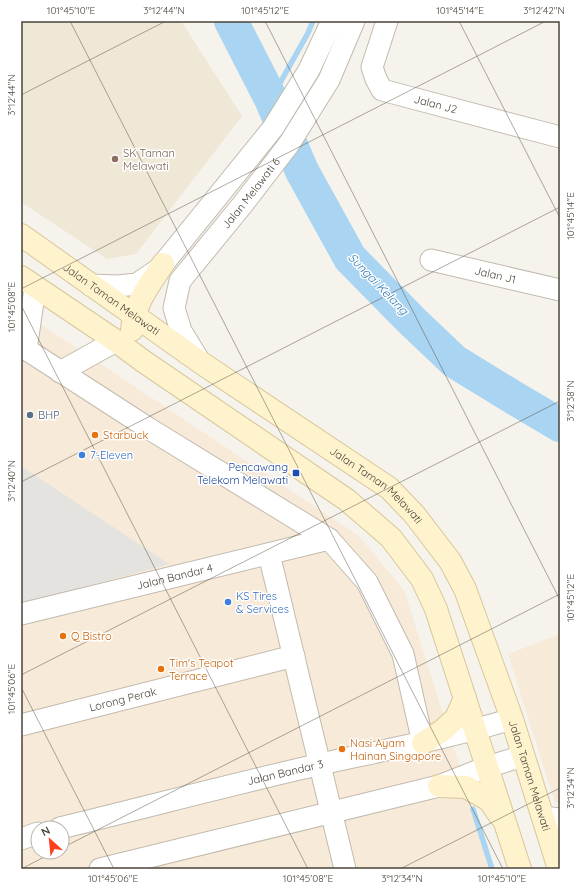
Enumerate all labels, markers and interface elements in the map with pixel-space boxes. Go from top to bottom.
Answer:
text: 101°45'10"E [47,4,96,17]
text: 3°12'44"N [143,4,185,17]
text: 101°45'12"E [241,4,289,17]
text: 101°45'14"E [436,4,484,17]
text: 3°12'42"N [523,4,565,17]
text: 3°12'44"N [5,74,18,116]
street label: Jalan J2 [413,92,459,117]
place label: SK Taman Melawati [123,146,175,173]
marker: SK Taman Melawati [110,154,120,164]
street label: Jalan Melawati 6 [219,155,283,231]
text: 101°45'14"E [564,192,577,240]
water label: Sungai Kelang [345,250,413,319]
street label: Jalan Taman Melawati [60,260,163,338]
street label: Jalan J1 [473,263,517,287]
text: 101°45'08"E [5,282,18,332]
text: 3°12'38"N [564,380,577,422]
place label: BHP [38,408,60,422]
marker: BHP [25,410,35,420]
place label: Starbuck [103,428,148,442]
marker: Starbuck [90,430,100,440]
street label: Jalan Taman Melawati [327,444,426,526]
place label: 7-Eleven [90,448,133,462]
marker: 7-Eleven [77,450,87,460]
text: 3°12'40"N [5,460,18,502]
place label: Pencawang Telekom Melawati [197,460,288,487]
marker: Pencawang Telekom Melawati [291,468,301,478]
street label: Jalan Bandar 4 [135,561,214,593]
text: 101°45'12"E [564,574,577,622]
place label: KS Tires & Services [236,589,289,616]
marker: KS Tires & Services [223,597,233,607]
place label: Q Bistro [71,629,112,643]
marker: Q Bistro [58,631,68,641]
place label: Tim's Teapot Terrace [169,656,234,683]
text: 101°45'06"E [5,664,18,714]
marker: Tim's Teapot Terrace [156,664,166,674]
street label: Lorong Perak [88,684,158,714]
street label: Jalan Taman Melawati [506,718,554,833]
place label: Nasi Ayam Hainan Singapore [350,736,441,763]
marker: Nasi Ayam Hainan Singapore [337,744,347,754]
street label: Jalan Bandar 3 [246,757,325,788]
text: 3°12'34"N [564,767,577,809]
north arrow [30,820,70,860]
text: N [39,823,52,839]
text: 101°45'06"E [88,872,138,885]
text: 101°45'08"E [283,872,333,885]
text: 3°12'34"N [381,872,423,885]
text: 101°45'10"E [478,872,527,885]

